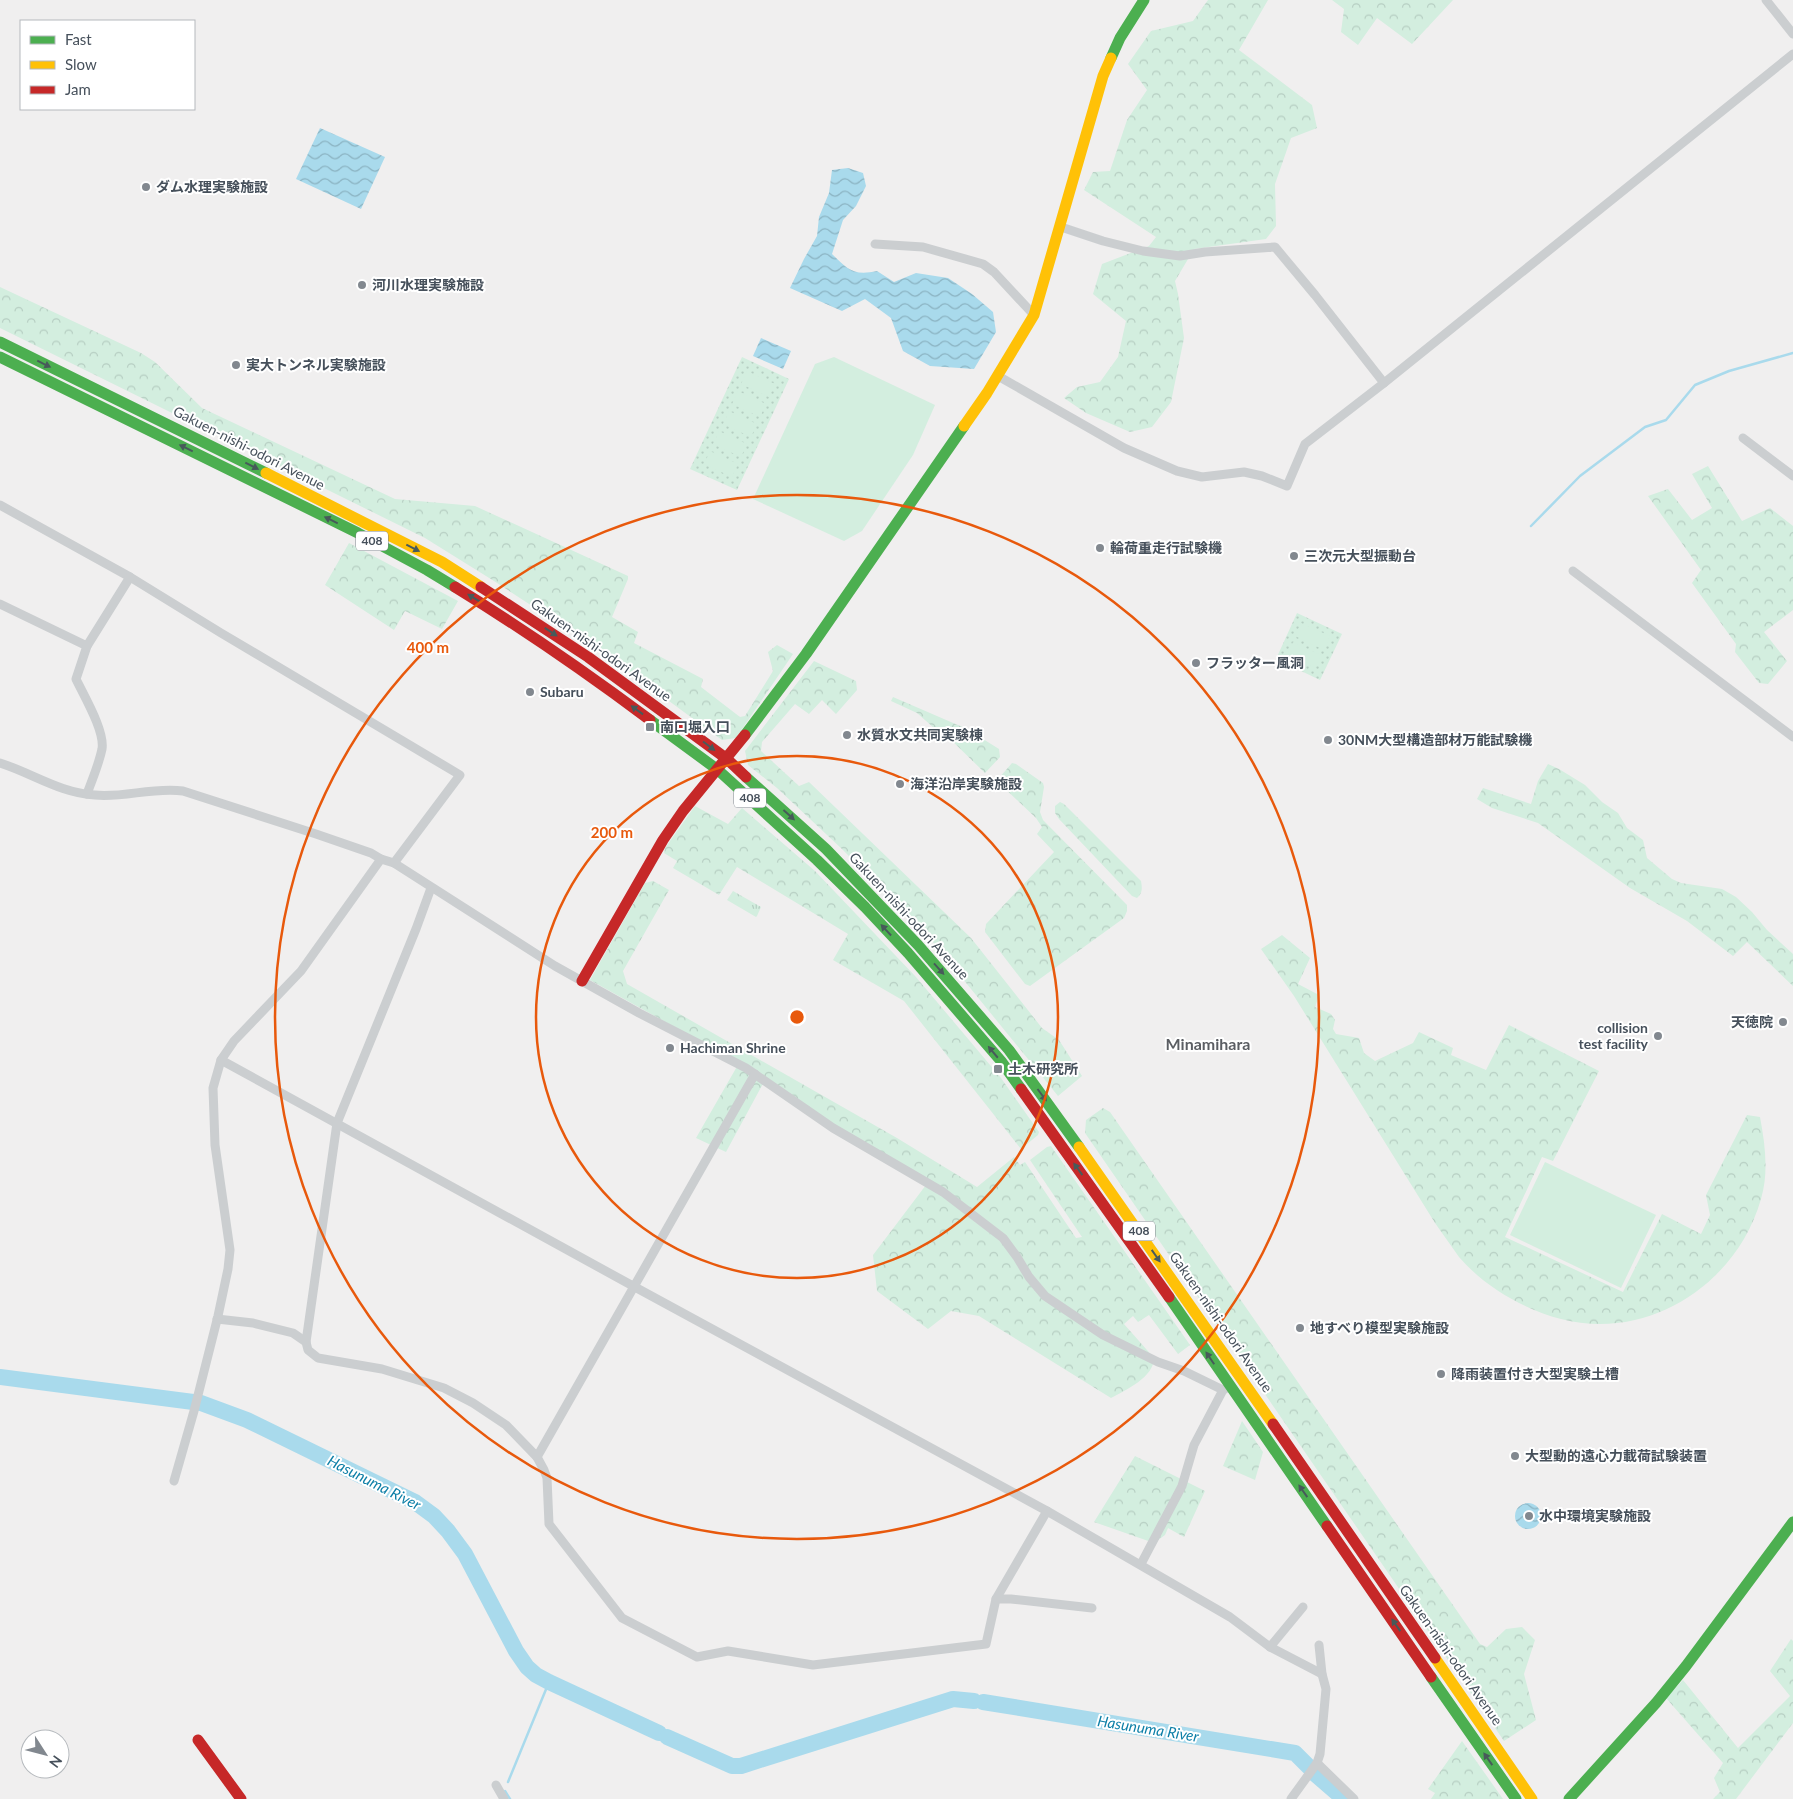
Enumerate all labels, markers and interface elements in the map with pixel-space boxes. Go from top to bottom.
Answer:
legend [20,20,195,110]
text: Fast [65,30,92,48]
text: Slow [65,55,97,73]
text: Jam [65,80,91,98]
place label: ダム水理実験施設 [156,178,268,195]
marker: ダム水理実験施設 [140,181,152,193]
place label: 河川水理実験施設 [372,276,484,293]
marker: 河川水理実験施設 [356,279,368,291]
place label: 実大トンネル実験施設 [246,356,386,373]
marker: 実大トンネル実験施設 [230,359,242,371]
one-way arrow [37,360,51,368]
street label: Gakuen-nishi-odori Avenue [171,402,328,493]
one-way arrow [179,444,193,452]
one-way arrow [245,462,260,470]
one-way arrow [324,516,339,524]
road number: 408 [356,532,388,550]
place label: 輪荷重走行試験機 [1110,539,1222,556]
marker: 輪荷重走行試験機 [1094,542,1106,554]
one-way arrow [406,544,420,552]
place label: 三次元大型振動台 [1304,547,1416,564]
marker: 三次元大型振動台 [1288,550,1300,562]
one-way arrow [467,594,480,603]
street label: Gakuen-nishi-odori Avenue [528,595,675,705]
one-way arrow [545,628,558,637]
text: 400 m [407,638,449,656]
place label: フラッター風洞 [1206,654,1304,671]
marker: フラッター風洞 [1190,657,1202,669]
place label: Subaru [540,683,584,700]
marker: Subaru [524,686,536,698]
one-way arrow [631,704,644,715]
place label: 南口堀入口 [660,718,730,735]
marker: 南口堀入口 [644,721,656,733]
place label: 水質水文共同実験棟 [857,726,983,743]
marker: 水質水文共同実験棟 [841,729,853,741]
place label: 30NM大型構造部材万能試験機 [1338,731,1532,748]
marker: 30NM大型構造部材万能試験機 [1322,734,1334,746]
one-way arrow [702,740,715,751]
place label: 海洋沿岸実験施設 [910,775,1022,792]
marker: 海洋沿岸実験施設 [894,778,906,790]
road number: 408 [734,788,766,808]
one-way arrow [783,809,795,821]
text: 200 m [591,823,633,841]
street label: Gakuen-nishi-odori Avenue [846,849,973,983]
one-way arrow [880,924,892,936]
one-way arrow [933,962,945,974]
centre of rings [788,1008,806,1026]
place label: 天徳院 [1731,1013,1773,1030]
marker: 天徳院 [1777,1016,1789,1028]
place label: collision test facility [1579,1019,1649,1052]
marker: collision test facility [1652,1030,1664,1042]
district label: Minamihara [1166,1034,1250,1053]
place label: Hachiman Shrine [680,1039,786,1056]
marker: Hachiman Shrine [664,1042,676,1054]
one-way arrow [988,1046,999,1059]
place label: 土木研究所 [1008,1060,1078,1077]
marker: 土木研究所 [992,1063,1004,1075]
one-way arrow [1037,1088,1047,1102]
one-way arrow [1073,1162,1083,1176]
road number: 408 [1123,1222,1155,1240]
street label: Gakuen-nishi-odori Avenue [1166,1248,1276,1395]
one-way arrow [1151,1249,1161,1263]
place label: 地すべり模型実験施設 [1310,1319,1449,1336]
marker: 地すべり模型実験施設 [1294,1322,1306,1334]
one-way arrow [1205,1351,1215,1365]
place label: 降雨装置付き大型実験土槽 [1451,1365,1619,1382]
marker: 降雨装置付き大型実験土槽 [1435,1368,1447,1380]
place label: 大型動的遠心力載荷試験装置 [1525,1447,1707,1464]
marker: 大型動的遠心力載荷試験装置 [1509,1450,1521,1462]
water label: Hasunuma River [325,1451,425,1514]
one-way arrow [1299,1485,1308,1498]
place label: 水中環境実験施設 [1539,1507,1651,1524]
marker: 水中環境実験施設 [1523,1510,1535,1522]
street label: Gakuen-nishi-odori Avenue [1396,1581,1506,1728]
one-way arrow [1391,1618,1401,1632]
water label: Hasunuma River [1096,1711,1201,1745]
north arrow [20,1729,70,1779]
one-way arrow [1483,1752,1493,1766]
text: N [46,1753,66,1771]

